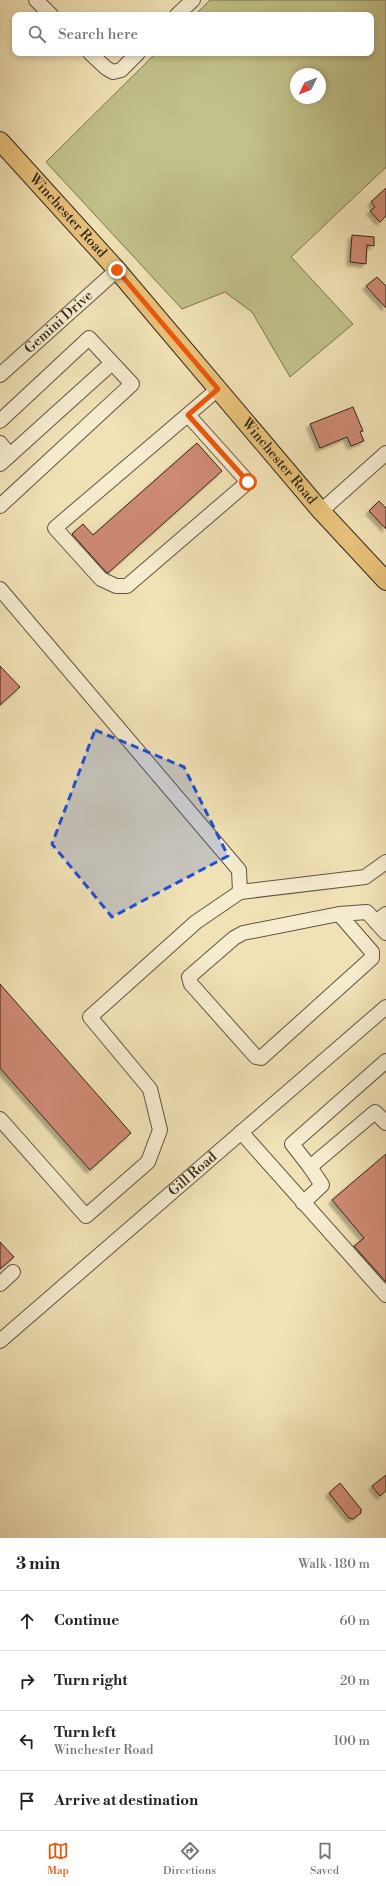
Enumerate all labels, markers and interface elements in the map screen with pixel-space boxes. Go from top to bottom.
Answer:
search box [12,12,374,56]
icon: search [26,23,48,45]
text: Search here [58,25,138,44]
north arrow [290,68,326,104]
street label: Winchester Road [24,169,111,262]
route end [108,261,126,279]
street label: Gemini Drive [21,287,97,358]
street label: Winchester Road [237,414,321,508]
route start [239,473,257,491]
street label: Gill Road [165,1148,221,1200]
text: 3 min [16,1553,60,1575]
text: Walk · 180 m [298,1556,370,1572]
icon: ahead [16,1610,38,1632]
text: Continue [54,1611,119,1630]
text: 60 m [339,1613,370,1629]
icon: right [16,1670,38,1692]
text: Turn right [54,1671,128,1690]
text: 20 m [340,1673,370,1689]
text: Turn left [54,1723,116,1742]
icon: left [16,1730,38,1752]
text: 100 m [334,1733,370,1749]
text: Winchester Road [54,1742,153,1758]
icon: arrive [16,1790,38,1812]
text: Arrive at destination [54,1791,198,1810]
tab: Map [47,1840,69,1878]
tab: Directions [163,1840,216,1878]
tab: Saved [310,1840,339,1878]

